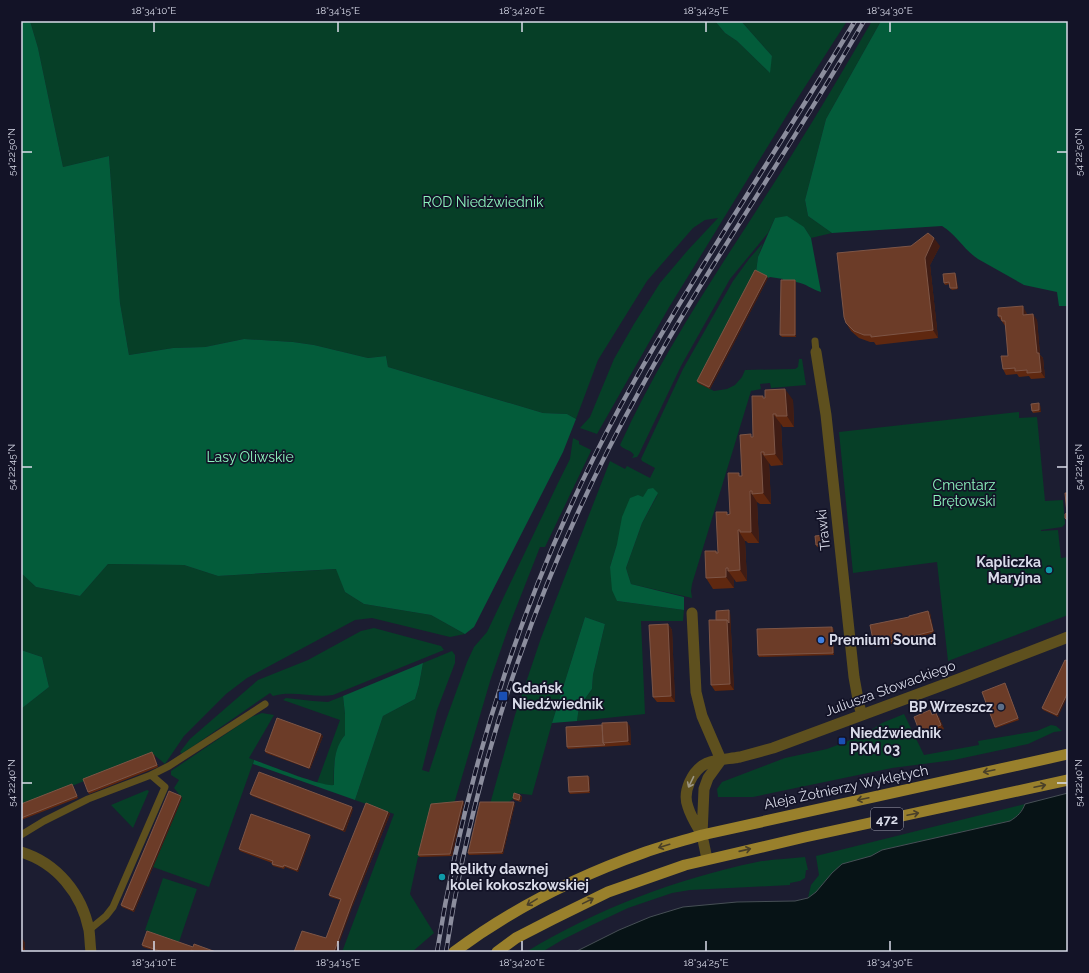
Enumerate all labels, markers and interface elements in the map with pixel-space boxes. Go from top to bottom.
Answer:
text: 18°34'10"E [132,5,176,16]
text: 18°34'15"E [316,5,360,16]
text: 18°34'20"E [499,5,545,16]
text: 18°34'25"E [683,5,729,16]
text: 18°34'30"E [867,5,913,16]
text: 54°22'50"N [6,128,17,176]
text: 54°22'50"N [1073,128,1084,176]
park label: ROD Niedźwiednik [423,194,544,210]
text: 54°22'45"N [6,444,17,490]
text: 54°22'45"N [1073,444,1084,490]
park label: Lasy Oliwskie [206,449,294,465]
park label: Cmentarz Brętowski [932,477,996,509]
street label: Trawki [813,509,833,551]
place label: Kapliczka Maryjna [976,554,1041,586]
marker: Kapliczka Maryjna [1044,565,1054,575]
place label: Premium Sound [829,632,936,648]
marker: Premium Sound [816,635,826,645]
street label: Juliusza Słowackiego [822,657,958,719]
place label: Gdańsk Niedźwiednik [512,680,603,712]
marker: Gdańsk Niedźwiednik [497,690,509,702]
place label: BP Wrzeszcz [909,699,993,715]
marker: BP Wrzeszcz [996,702,1006,712]
place label: Niedźwiednik PKM 03 [850,725,941,757]
marker: Niedźwiednik PKM 03 [837,736,847,746]
text: 54°22'40"N [6,759,17,807]
text: 54°22'40"N [1073,759,1084,807]
street label: Aleja Żołnierzy Wyklętych [762,760,930,812]
one-way arrow [983,768,996,776]
one-way arrow [687,775,694,787]
one-way arrow [1033,782,1046,790]
one-way arrow [857,795,870,803]
road number: 472 [871,808,903,830]
one-way arrow [906,809,919,817]
one-way arrow [658,843,671,850]
one-way arrow [738,846,751,854]
place label: Relikty dawnej kolei kokoszkowskiej [450,861,589,893]
marker: Relikty dawnej kolei kokoszkowskiej [437,872,447,882]
one-way arrow [582,897,594,905]
one-way arrow [526,898,538,906]
text: 18°34'10"E [132,957,176,968]
text: 18°34'15"E [316,957,360,968]
text: 18°34'20"E [499,957,545,968]
text: 18°34'25"E [683,957,729,968]
text: 18°34'30"E [867,957,913,968]

